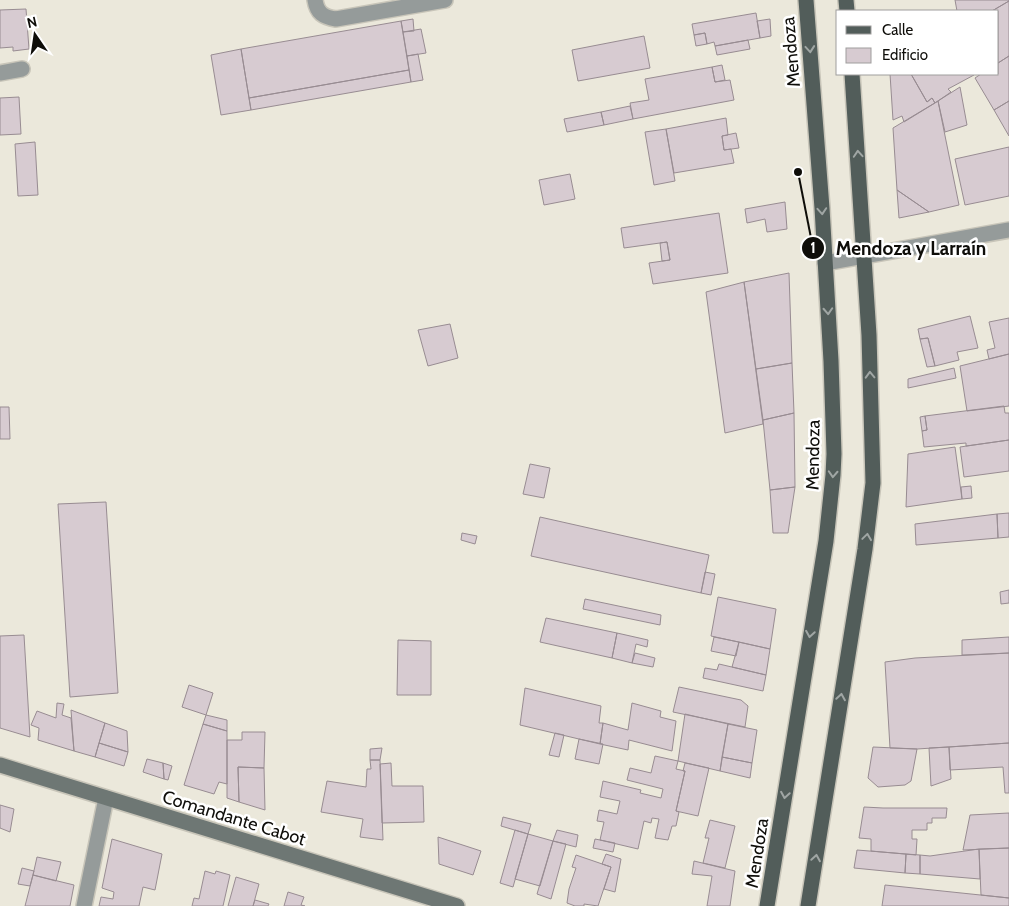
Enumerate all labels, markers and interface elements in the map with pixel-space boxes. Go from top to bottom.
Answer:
north arrow [10,10,60,60]
legend [836,10,999,75]
text: N [25,12,39,32]
street label: Mendoza [777,16,805,88]
text: Calle [882,21,913,39]
one-way arrow [804,45,815,53]
text: Edificio [882,46,928,64]
one-way arrow [852,150,863,158]
one-way arrow [816,207,827,215]
callout: Mendoza y Larraín [801,231,996,265]
text: Mendoza y Larraín [836,237,986,260]
text: 1 [810,239,816,257]
one-way arrow [822,308,833,316]
one-way arrow [865,371,876,379]
street label: Mendoza [801,419,825,490]
one-way arrow [828,470,839,478]
one-way arrow [862,533,872,541]
one-way arrow [806,630,816,639]
one-way arrow [836,693,846,702]
street label: Comandante Cabot [160,786,308,850]
one-way arrow [780,791,791,799]
street label: Mendoza [741,816,773,890]
one-way arrow [810,853,821,861]

